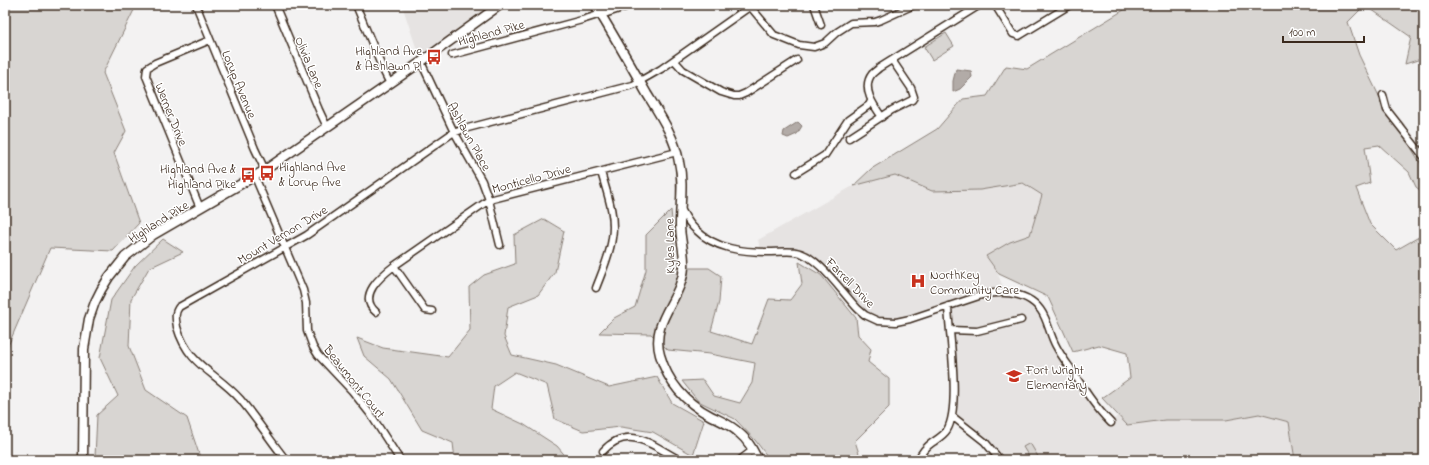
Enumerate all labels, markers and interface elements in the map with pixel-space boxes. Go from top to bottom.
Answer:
street label: Highland Pike [456,15,527,52]
scale bar [1283,18,1364,44]
text: 100 m [1289,24,1316,42]
street label: Olivia Lane [289,34,328,92]
place label: Highland Ave & Ashlawn Pl [355,42,422,76]
street label: Lorup Avenue [216,48,261,122]
bus stop icon: Highland Ave & Ashlawn Pl [425,48,443,66]
street label: Werner Drive [149,80,192,149]
street label: Ashlawn Place [442,99,495,175]
place label: Highland Ave & Lorup Ave [279,158,346,192]
place label: Highland Ave & Highland Pike [160,160,236,195]
street label: Monticello Drive [490,160,573,199]
bus stop icon: Highland Ave & Lorup Ave [258,164,276,182]
bus stop icon: Highland Ave & Highland Pike [239,166,257,184]
street label: Highland Pike [125,196,193,249]
street label: Mount Vernon Drive [234,201,332,270]
street label: Kyles Lane [661,218,681,274]
street label: Farrell Drive [820,253,879,313]
place label: NorthKey Community Care [930,266,1019,301]
hospital icon: NorthKey Community Care [909,272,927,290]
street label: Beaumont Court [318,340,390,423]
place label: Fort Wright Elementary [1025,361,1087,396]
school or university icon: Fort Wright Elementary [1005,367,1023,385]

